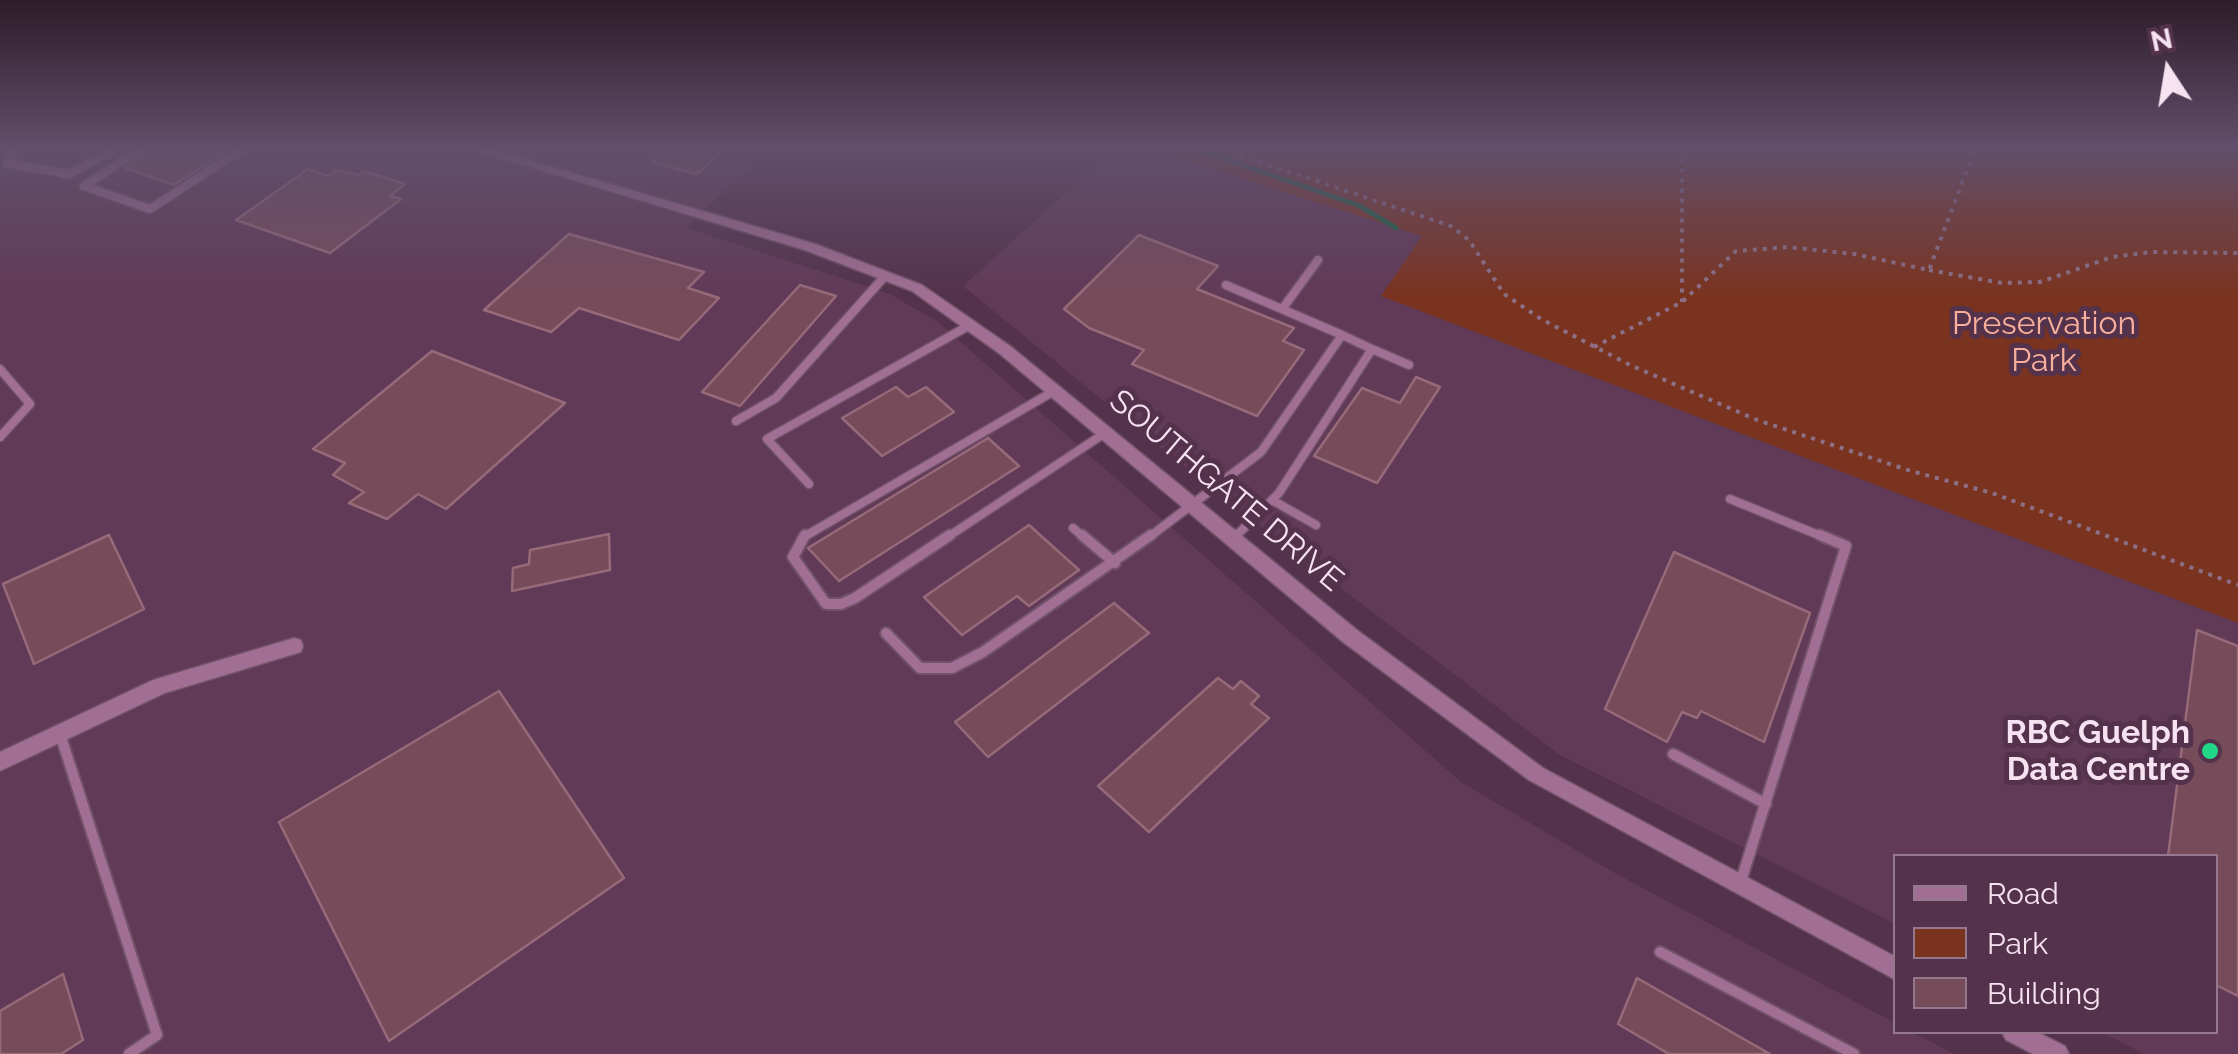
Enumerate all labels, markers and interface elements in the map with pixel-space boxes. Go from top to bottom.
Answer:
north arrow [2118,20,2218,120]
text: N [2148,22,2176,59]
park label: Preservation Park [1952,305,2136,380]
street label: SOUTHGATE DRIVE [1101,382,1351,600]
place label: RBC Guelph Data Centre [2005,714,2190,789]
marker: RBC Guelph Data Centre [2199,740,2221,762]
legend [1893,854,2218,1034]
text: Road [1987,876,2059,911]
text: Park [1987,926,2048,961]
text: Building [1987,976,2101,1011]

